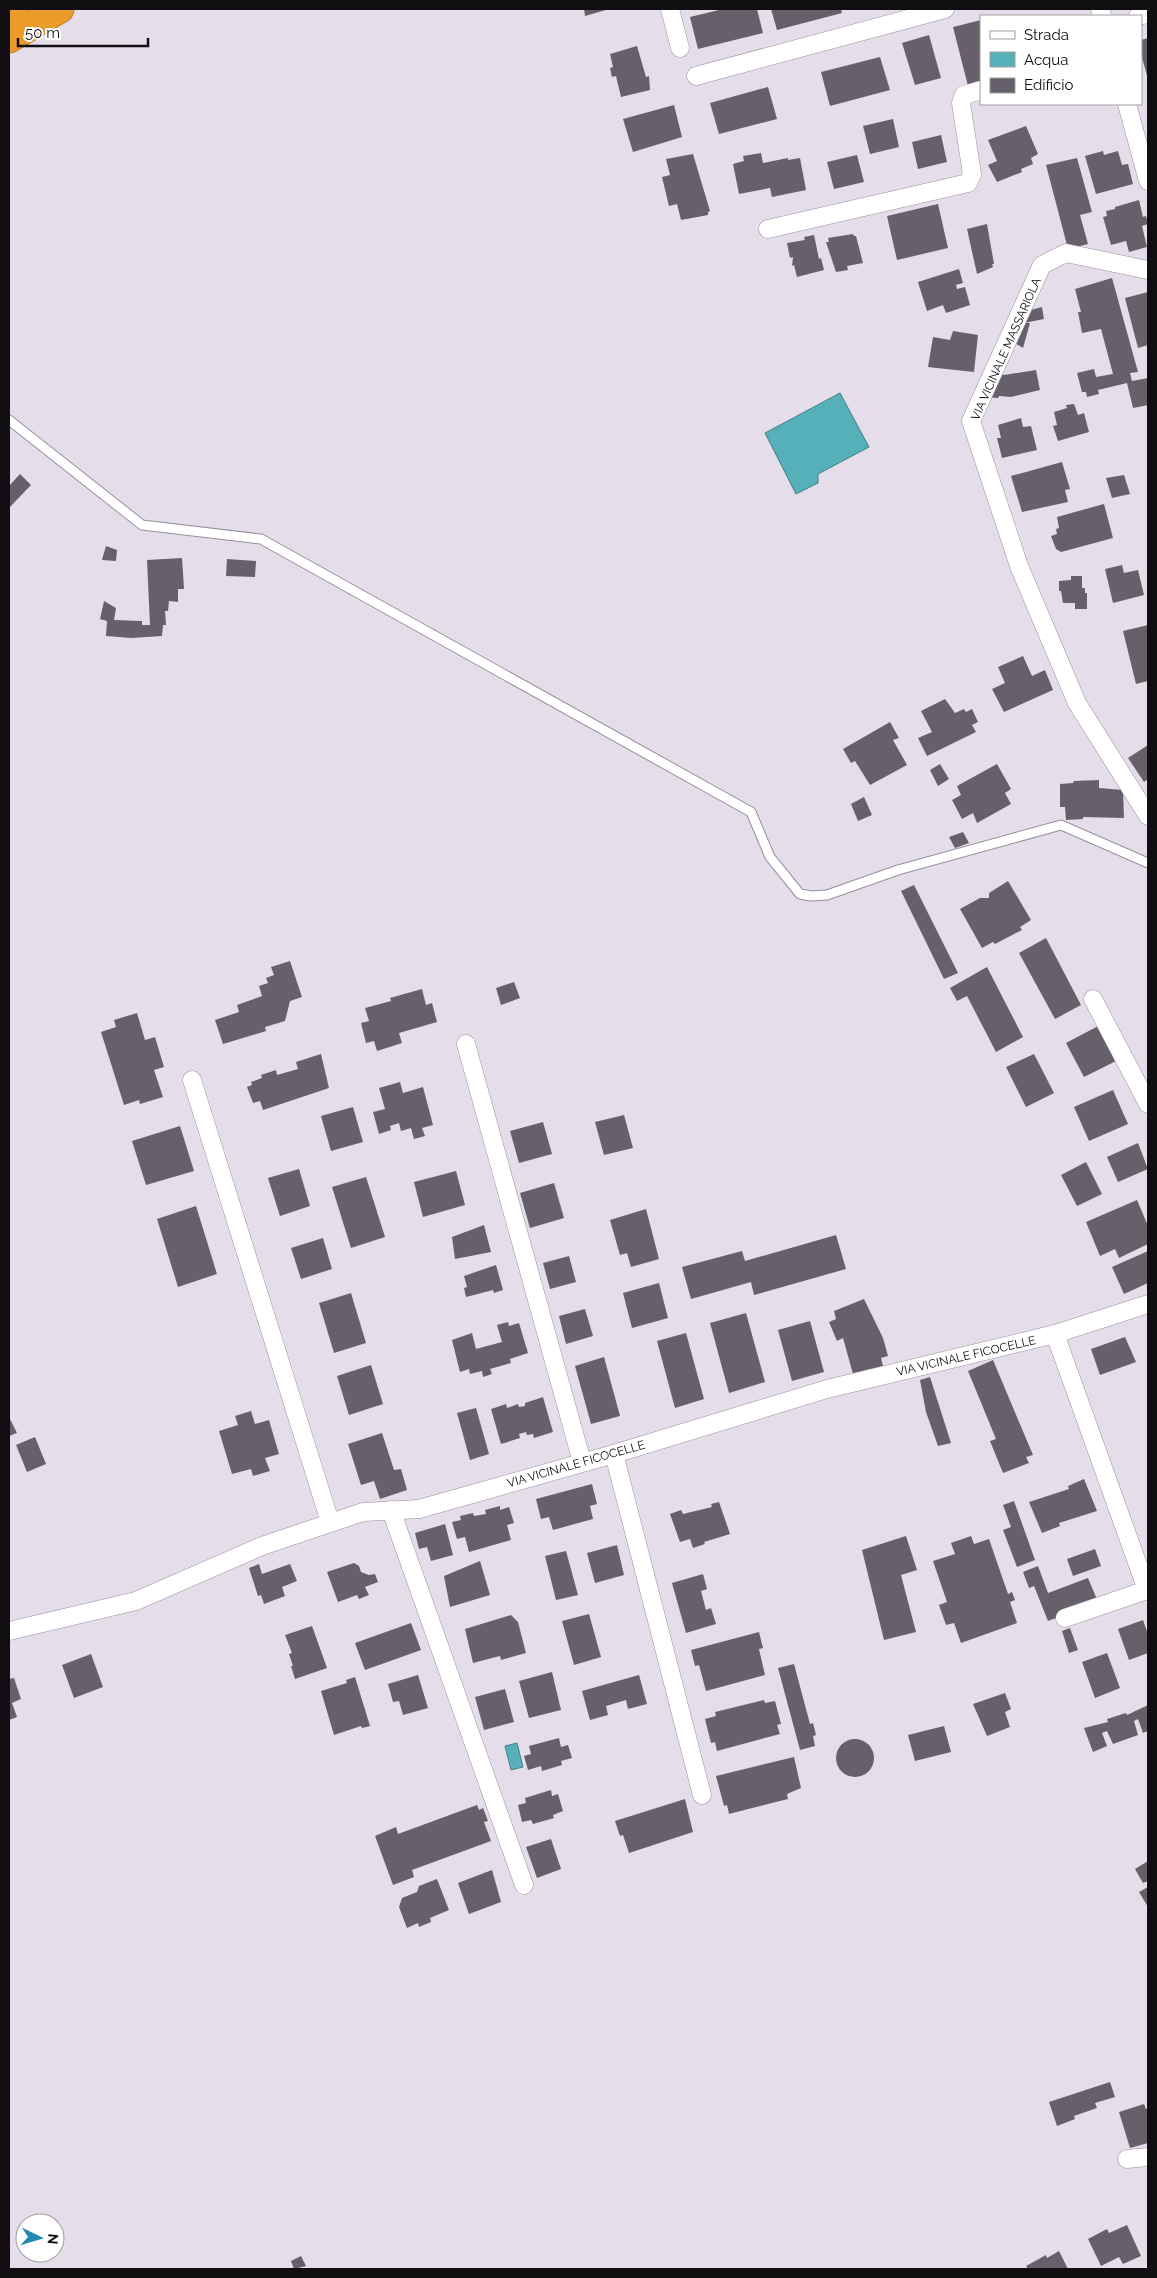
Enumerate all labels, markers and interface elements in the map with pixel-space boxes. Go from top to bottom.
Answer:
scale bar [18,15,148,47]
legend [980,15,1142,105]
text: 50 m [25,24,60,42]
text: Strada [1024,26,1069,44]
text: Acqua [1024,51,1068,69]
text: Edificio [1024,76,1074,94]
street label: VIA VICINALE MASSARIOLA [968,276,1044,422]
street label: VIA VICINALE FICOCELLE [895,1333,1037,1379]
street label: VIA VICINALE FICOCELLE [506,1438,646,1490]
north arrow [15,2213,65,2263]
text: N [45,2233,61,2245]

